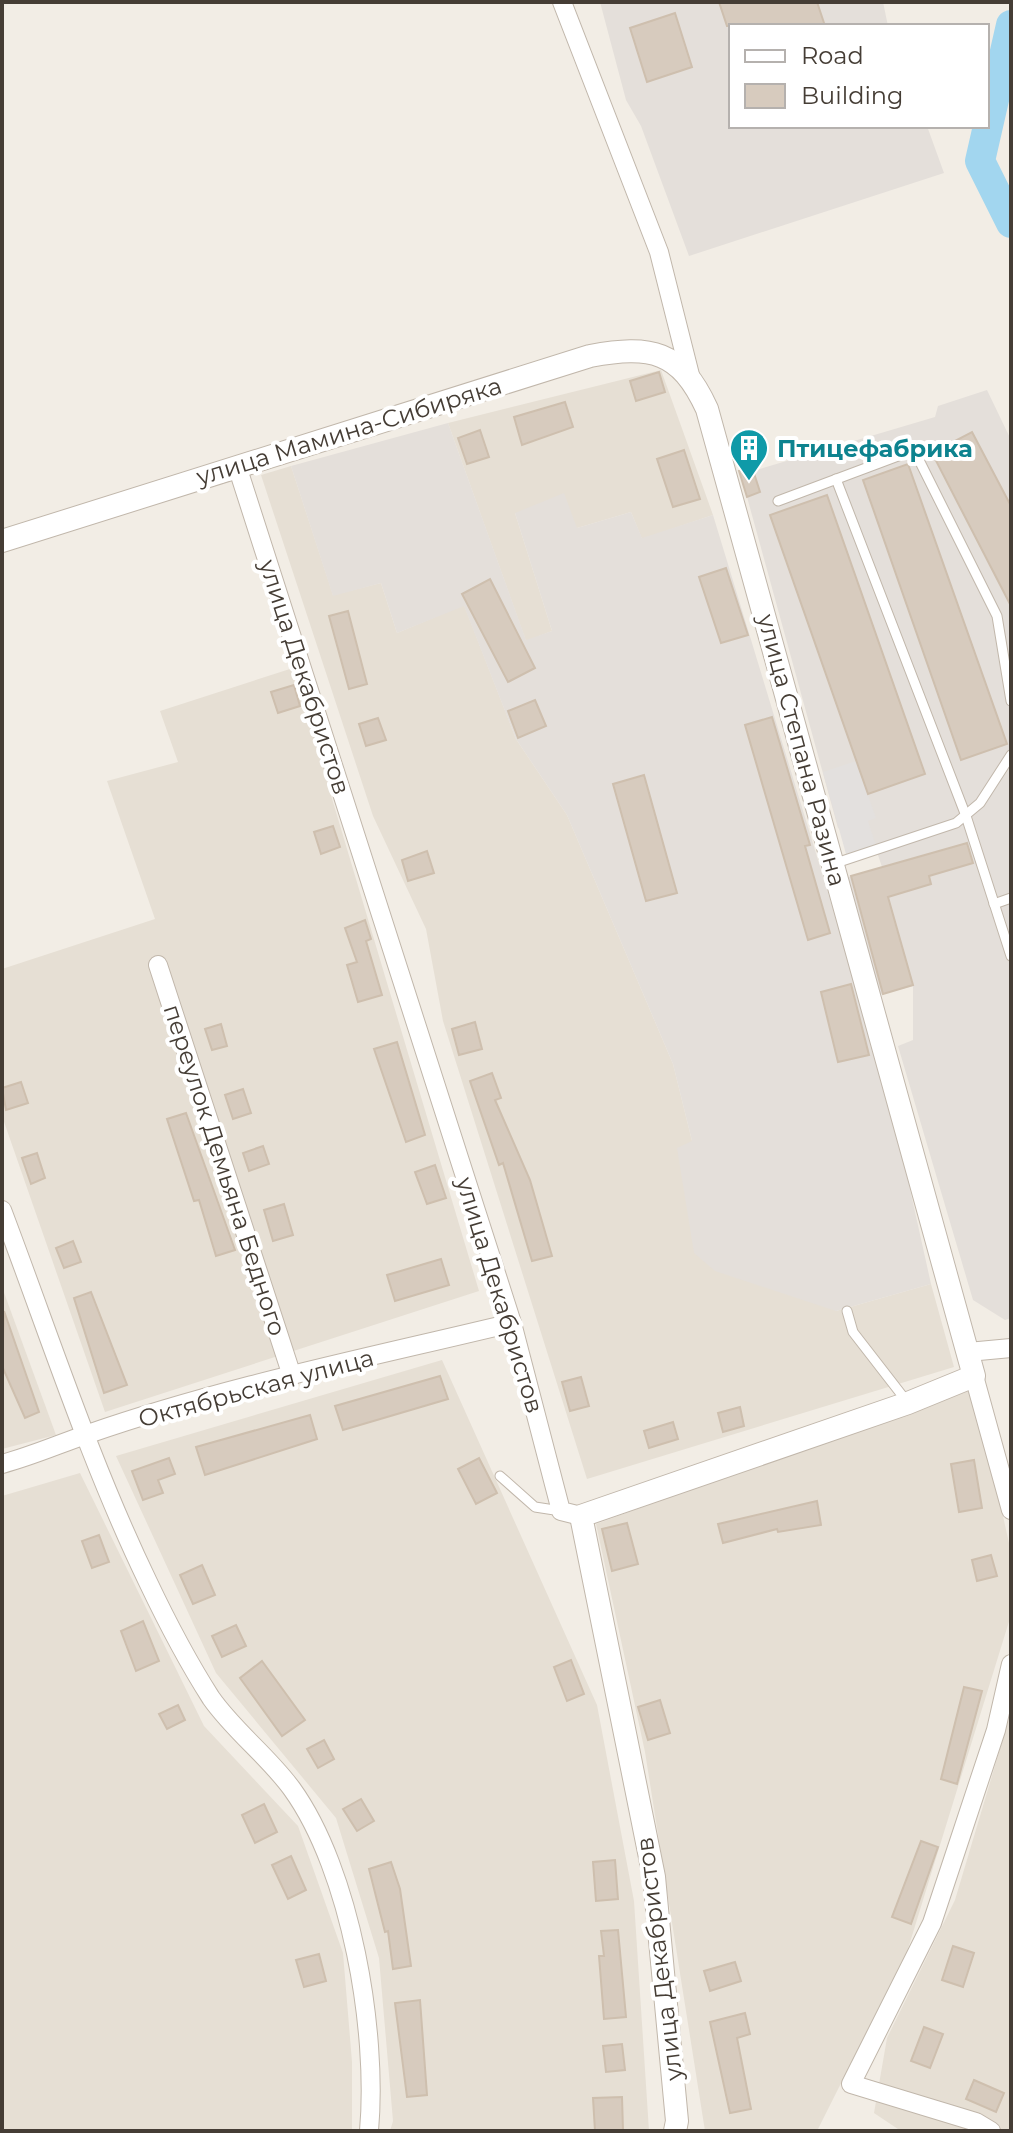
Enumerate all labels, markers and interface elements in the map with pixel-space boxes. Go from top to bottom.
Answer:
legend [729,24,989,128]
text: Road [801,41,864,70]
text: Building [801,81,904,110]
street label: улица Мамина-Сибиряка [192,371,505,492]
building icon: Птицефабрика [728,427,770,482]
place label: Птицефабрика [777,434,973,463]
street label: улица Декабристов [253,555,357,798]
street label: улица Степана Разина [751,610,852,889]
street label: переулок Демьяна Бедного [158,1001,292,1339]
street label: улица Декабристов [450,1173,550,1416]
street label: Октябрьская улица [135,1343,377,1433]
street label: улица Декабристов [630,1836,688,2083]

